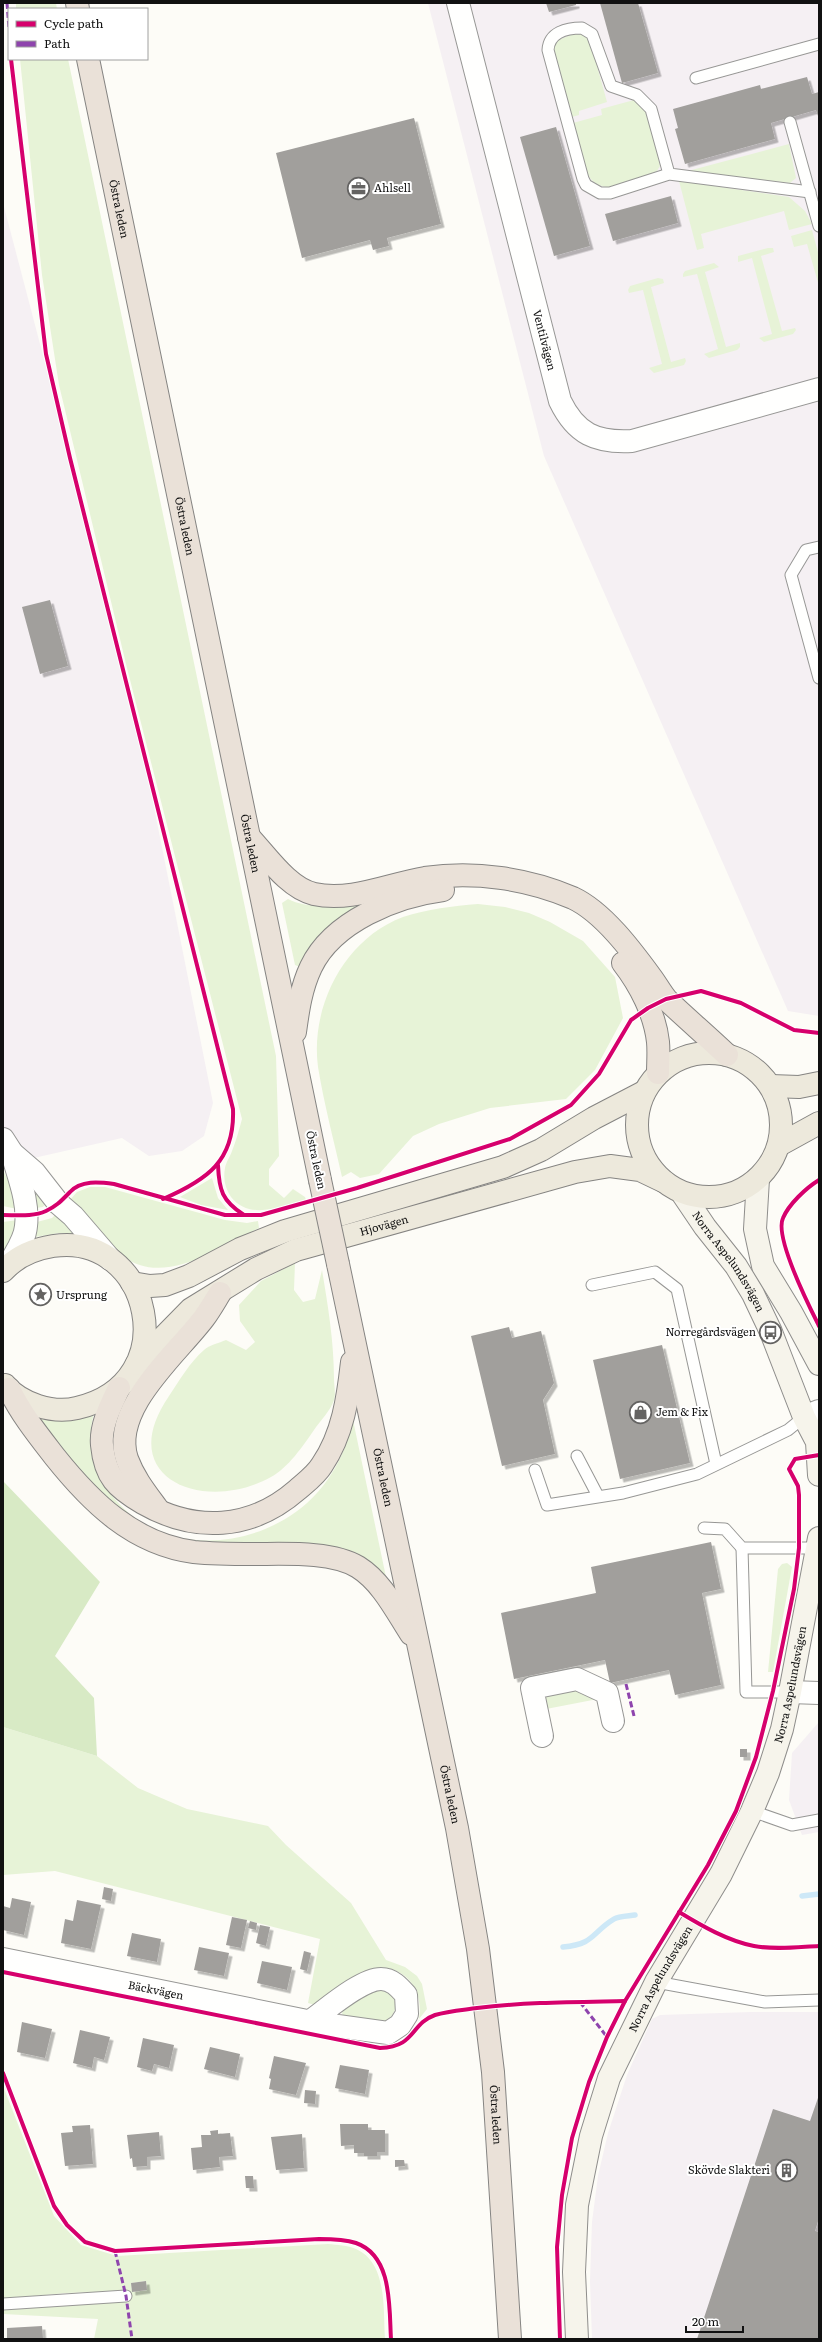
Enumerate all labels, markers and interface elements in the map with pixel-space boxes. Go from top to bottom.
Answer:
legend [8,8,148,60]
text: Cycle path [44,14,104,32]
text: Path [44,34,70,52]
office icon: Ahlsell [345,175,371,201]
street label: Östra leden [106,178,134,239]
place label: Ahlsell [374,179,411,195]
street label: Ventilvägen [530,308,561,372]
street label: Östra leden [172,495,200,557]
street label: Östra leden [237,812,265,874]
street label: Östra leden [303,1129,331,1191]
street label: Norra Aspelundsvägen [689,1207,769,1314]
street label: Hjovägen [357,1210,410,1239]
place icon: Ursprung [27,1282,53,1308]
place label: Ursprung [56,1286,108,1302]
bus stop icon: Norregårdsvägen [758,1319,784,1345]
place label: Norregårdsvägen [665,1323,756,1339]
shop icon: Jem & Fix [628,1399,654,1425]
place label: Jem & Fix [656,1403,709,1419]
street label: Östra leden [370,1446,398,1508]
street label: Norra Aspelundsvägen [769,1624,809,1745]
street label: Östra leden [437,1763,465,1825]
street label: Norra Aspelundsvägen [624,1922,695,2034]
street label: Bäckvägen [127,1976,185,2003]
street label: Östra leden [487,2084,507,2145]
building icon: Skövde Slakteri [773,2157,799,2183]
place label: Skövde Slakteri [688,2161,770,2177]
scale bar [686,2308,743,2334]
text: 20 m [692,2312,719,2330]

